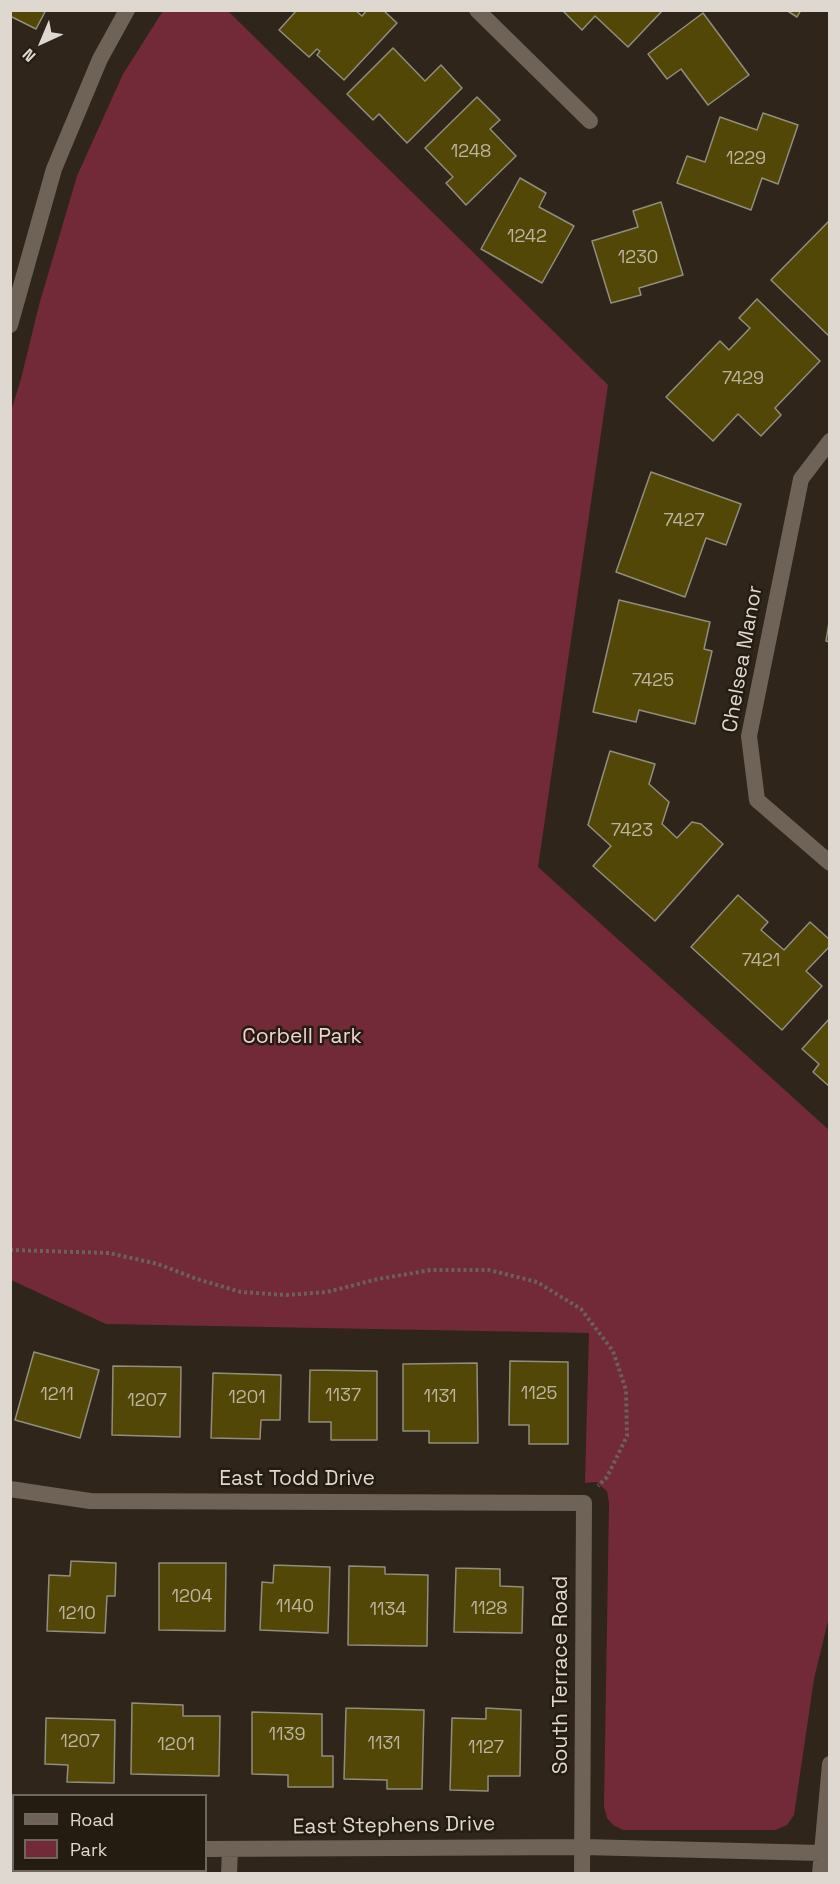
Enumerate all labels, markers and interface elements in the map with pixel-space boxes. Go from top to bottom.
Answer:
north arrow [12,12,72,72]
text: N [18,44,40,67]
house number: 1248 [451,141,491,163]
house number: 1229 [726,148,766,170]
house number: 1242 [507,226,547,248]
house number: 1230 [618,247,658,269]
house number: 7429 [722,368,764,390]
house number: 7427 [663,510,705,532]
street label: Chelsea Manor [718,583,768,735]
house number: 7425 [632,670,674,692]
house number: 7423 [611,820,653,842]
house number: 7421 [742,950,780,972]
park label: Corbell Park [242,1024,362,1050]
house number: 1125 [521,1383,557,1405]
house number: 1211 [40,1384,74,1406]
house number: 1137 [325,1385,361,1407]
house number: 1131 [423,1386,457,1408]
house number: 1201 [228,1387,266,1409]
house number: 1207 [127,1390,167,1412]
street label: East Todd Drive [219,1466,375,1492]
street label: South Terrace Road [548,1576,574,1774]
house number: 1204 [171,1586,213,1608]
house number: 1140 [276,1596,314,1618]
house number: 1128 [470,1598,508,1620]
house number: 1134 [369,1599,407,1621]
house number: 1210 [58,1603,96,1625]
house number: 1139 [269,1724,305,1746]
house number: 1207 [60,1731,100,1753]
house number: 1131 [367,1733,401,1755]
house number: 1201 [157,1734,195,1756]
house number: 1127 [468,1737,504,1759]
legend [12,1794,207,1872]
text: Road [70,1808,114,1831]
street label: East Stephens Drive [292,1812,496,1840]
text: Park [70,1838,107,1861]

